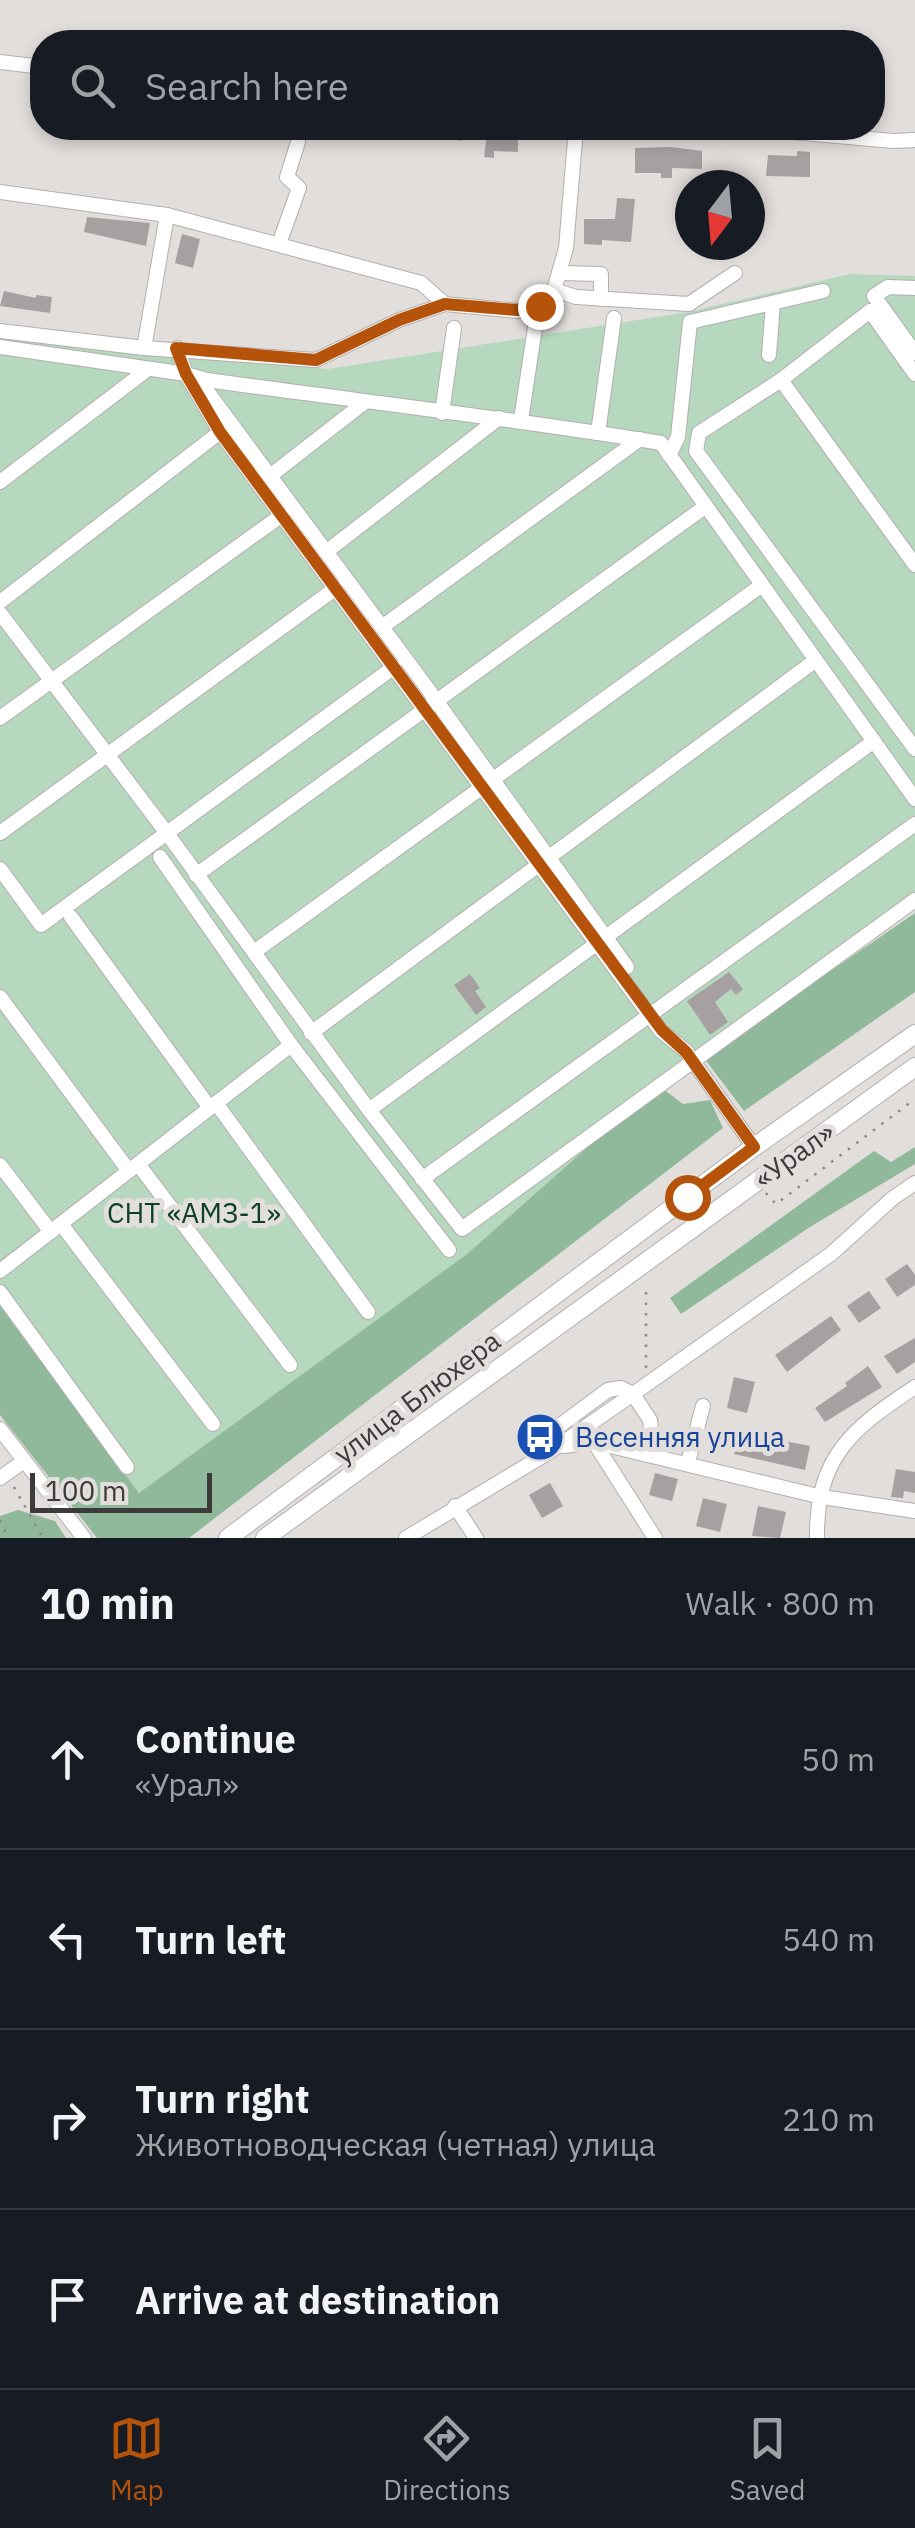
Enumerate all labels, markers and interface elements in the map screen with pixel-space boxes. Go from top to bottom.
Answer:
search box [30,30,885,140]
icon: search [65,58,120,113]
text: Search here [145,61,349,110]
north arrow [675,170,765,260]
route end [518,284,564,330]
street label: «Урал» [746,1113,841,1196]
route start [665,1175,711,1221]
park label: СНТ «АМЗ-1» [107,1194,281,1231]
street label: улица Блюхера [326,1322,508,1471]
bus stop icon: Весенняя улица [514,1411,566,1463]
place label: Весенняя улица [575,1418,785,1455]
scale bar [30,1468,212,1512]
text: 100 m [45,1472,126,1509]
text: 10 min [40,1576,175,1631]
text: Walk · 800 m [686,1582,875,1624]
text: Continue [135,1714,296,1763]
icon: ahead [40,1732,95,1787]
text: 50 m [801,1738,875,1780]
text: «Урал» [135,1763,239,1805]
icon: left [40,1912,95,1967]
text: Turn left [135,1915,286,1964]
text: 540 m [782,1918,875,1960]
text: Turn right [135,2074,310,2123]
icon: right [40,2092,95,2147]
text: 210 m [782,2098,875,2140]
text: Животноводческая (четная) улица [135,2123,656,2165]
icon: arrive [40,2272,95,2327]
text: Arrive at destination [135,2275,500,2324]
tab: Map [109,2411,164,2508]
tab: Directions [383,2411,511,2508]
tab: Saved [729,2411,806,2508]

